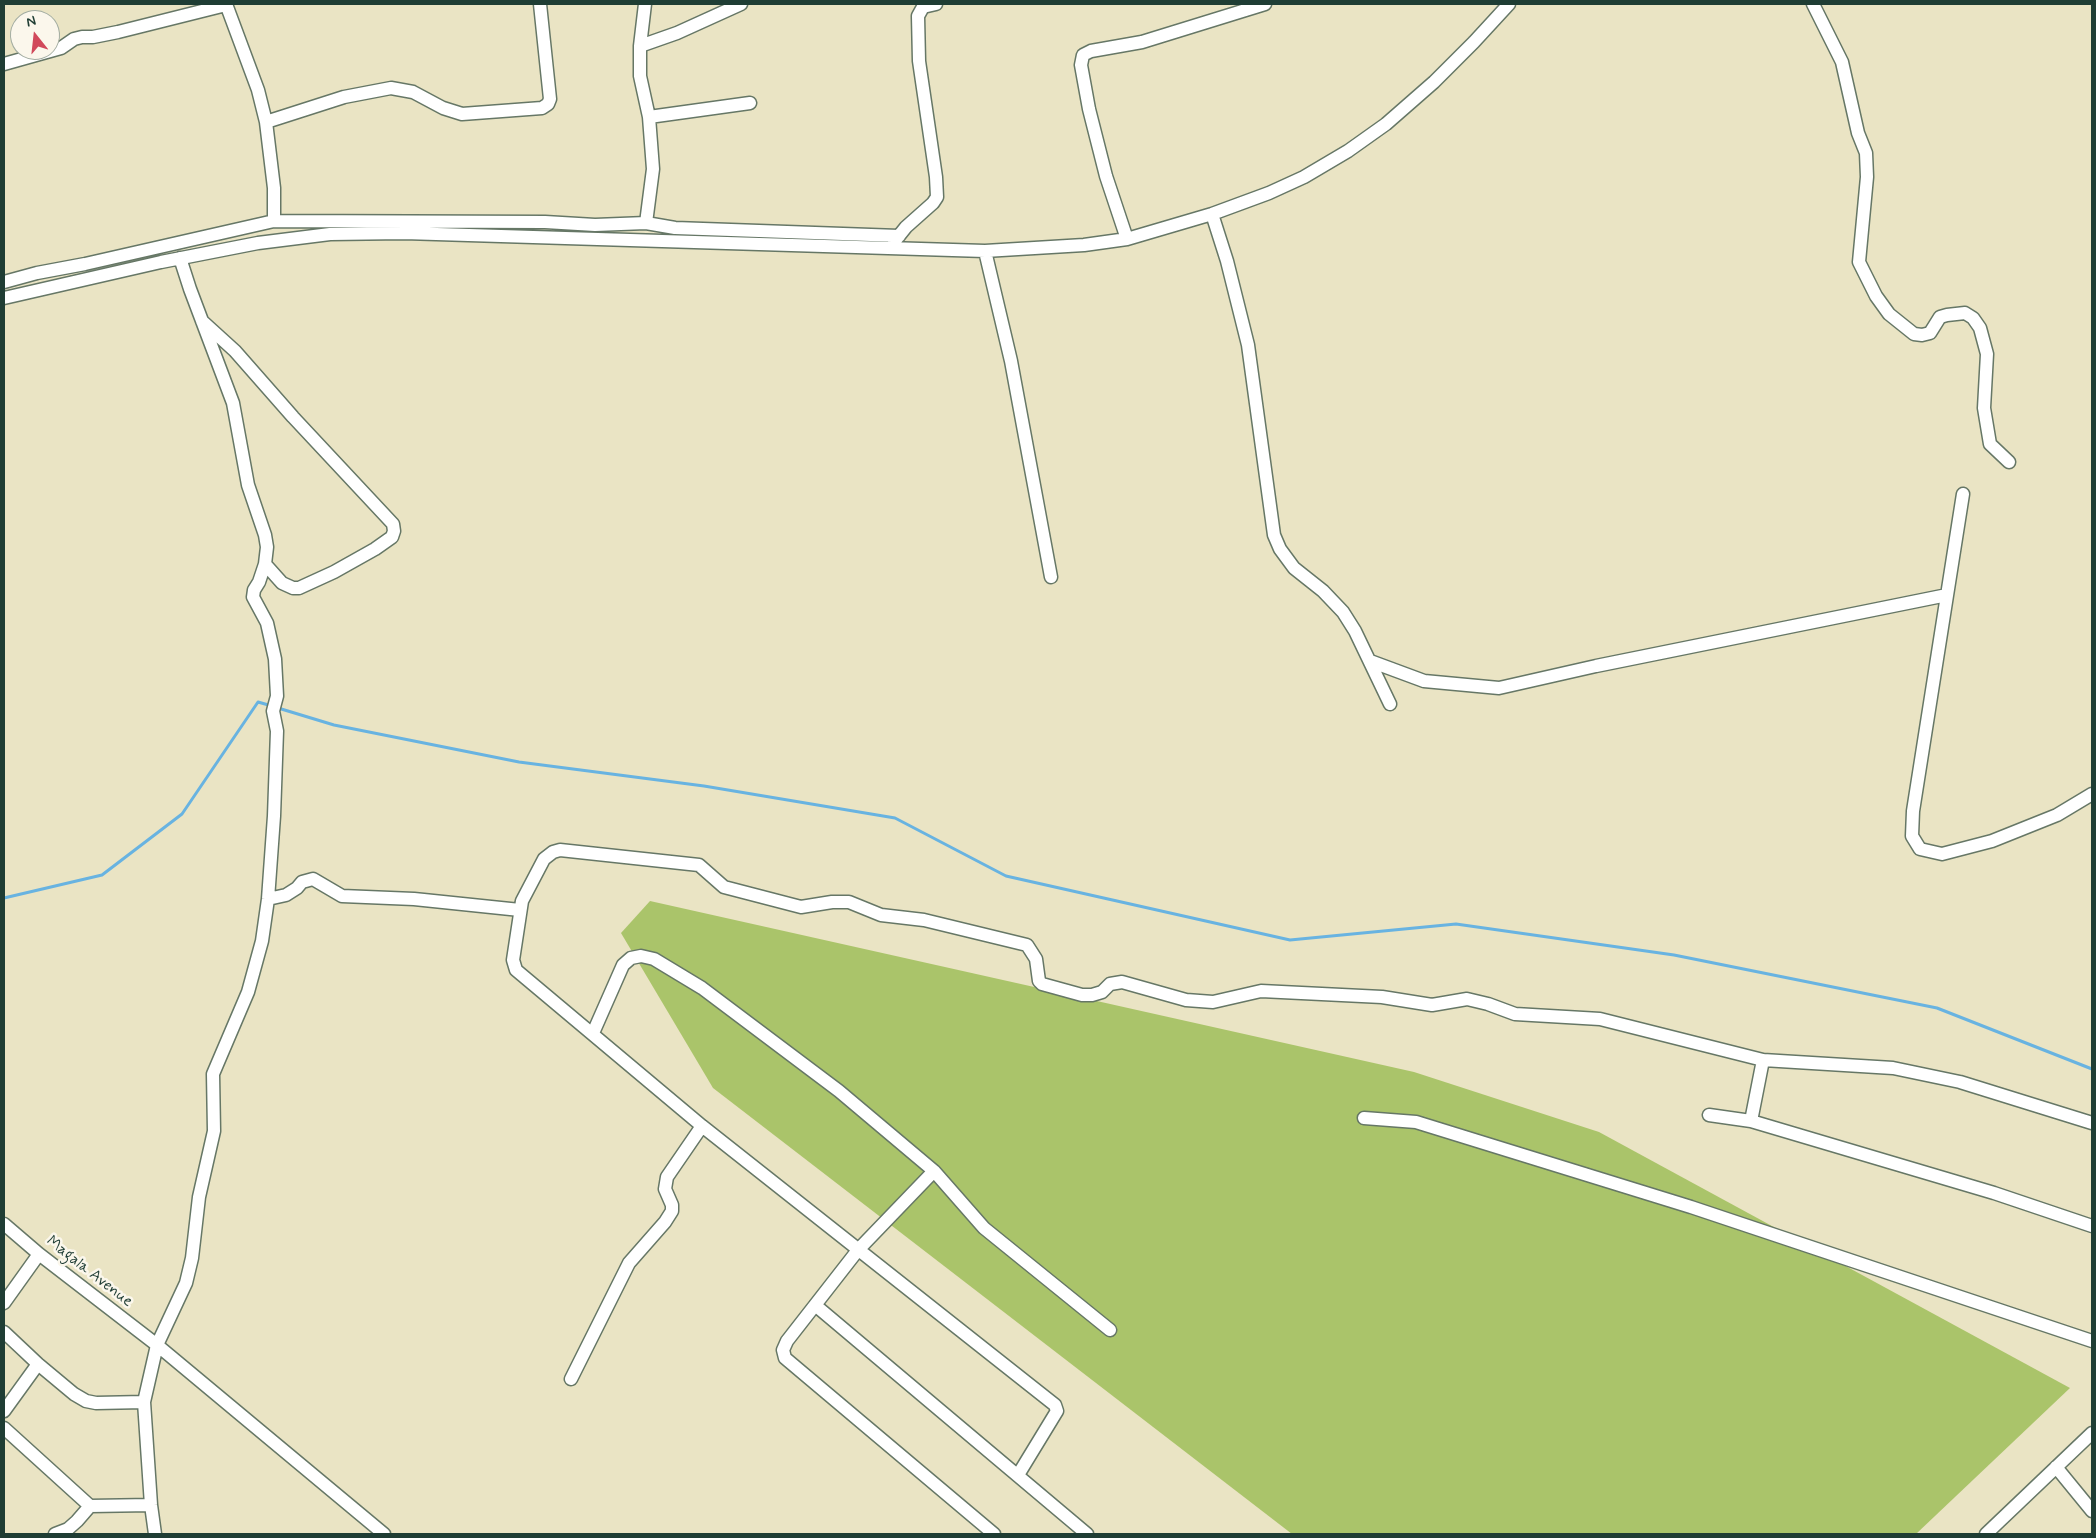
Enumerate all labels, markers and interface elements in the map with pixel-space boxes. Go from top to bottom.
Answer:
north arrow [10,10,60,60]
text: N [24,12,38,31]
street label: Magala Avenue [42,1232,136,1312]

